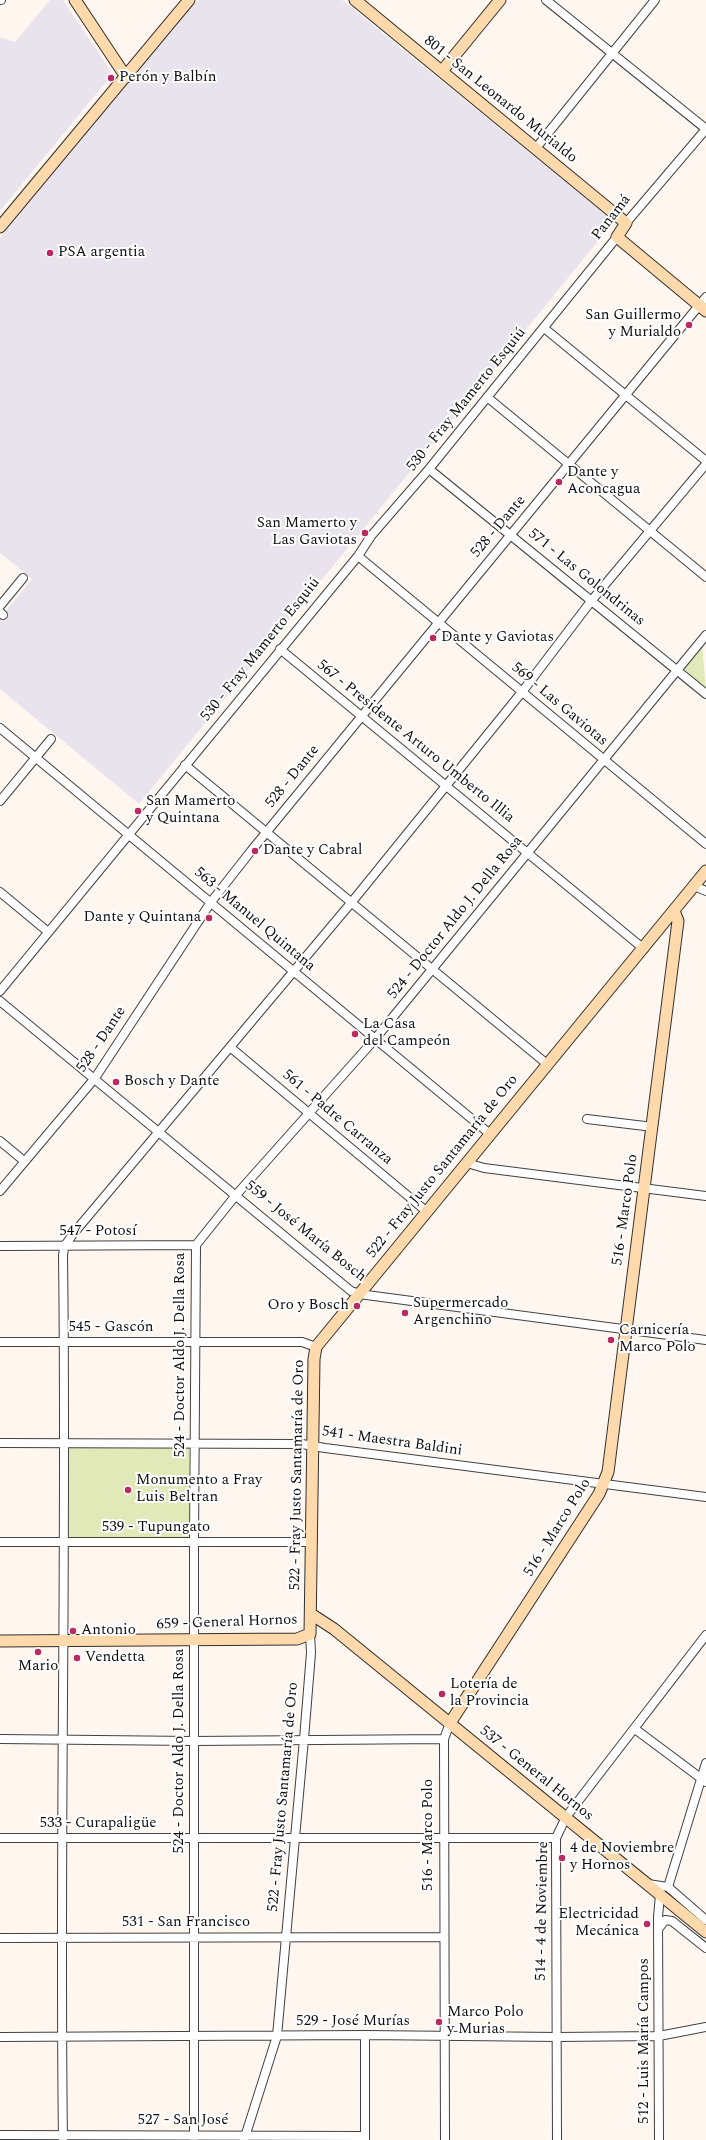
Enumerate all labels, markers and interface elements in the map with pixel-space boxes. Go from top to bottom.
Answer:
street label: 801 - San Leonardo Murialdo [420,32,580,168]
place label: Perón y Balbín [119,69,216,87]
marker: Perón y Balbín [106,73,116,83]
street label: Panamá [589,192,635,244]
place label: PSA argentia [58,244,145,262]
marker: PSA argentia [45,248,55,258]
place label: San Guillermo y Murialdo [585,307,681,342]
marker: San Guillermo y Murialdo [684,320,694,330]
street label: 530 - Fray Mamerto Esquiú [403,324,531,476]
place label: Dante y Aconcagua [567,464,640,499]
marker: Dante y Aconcagua [554,477,564,487]
street label: 528 - Dante [468,492,530,562]
place label: San Mamerto y Las Gaviotas [257,515,357,550]
street label: 571 - Las Golondrinas [524,525,648,631]
marker: San Mamerto y Las Gaviotas [360,528,370,538]
street label: 530 - Fray Mamerto Esquiú [197,574,325,726]
place label: Dante y Gaviotas [441,629,554,647]
marker: Dante y Gaviotas [428,633,438,643]
street label: 567 - Presidente Arturo Umberto Illia [313,657,517,827]
street label: 569 - Las Gaviotas [507,659,611,751]
street label: 528 - Dante [262,742,324,812]
place label: San Mamerto y Quintana [146,793,235,828]
marker: San Mamerto y Quintana [133,806,143,816]
street label: 524 - Doctor Aldo J. Della Rosa [385,833,527,1003]
place label: Dante y Cabral [263,842,362,860]
marker: Dante y Cabral [250,846,260,856]
street label: 563 - Manuel Quintana [190,864,318,976]
place label: Dante y Quintana [83,909,201,927]
marker: Dante y Quintana [204,913,214,923]
street label: 528 - Dante [73,1004,131,1076]
place label: La Casa del Campeón [363,1016,451,1051]
marker: La Casa del Campeón [350,1029,360,1039]
street label: 561 - Padre Carranza [278,1067,396,1169]
street label: 522 - Fray Justo Santamaría de Oro [363,1072,523,1262]
place label: Bosch y Dante [124,1073,219,1091]
marker: Bosch y Dante [111,1077,121,1087]
street label: 516 - Marco Polo [609,1153,643,1267]
street label: 559 - José María Bosch [241,1178,369,1286]
street label: 547 - Potosí [59,1223,137,1241]
street label: 524 - Doctor Aldo J. Della Rosa [172,1253,190,1457]
place label: Supermercado Argenchino [413,1295,508,1330]
place label: Oro y Bosch [268,1297,349,1315]
marker: Oro y Bosch [352,1301,362,1311]
marker: Supermercado Argenchino [400,1308,410,1318]
street label: 545 - Gascón [69,1319,153,1337]
place label: Carnicería Marco Polo [619,1322,696,1357]
marker: Carnicería Marco Polo [606,1335,616,1345]
street label: 522 - Fray Justo Santamaría de Oro [287,1359,309,1591]
street label: 541 - Maestra Baldini [321,1423,463,1461]
place label: Monumento a Fray Luis Beltran [136,1472,262,1507]
street label: 516 - Marco Polo [521,1476,595,1580]
marker: Monumento a Fray Luis Beltran [123,1485,133,1495]
street label: 539 - Tupungato [102,1519,210,1537]
street label: 659 - General Hornos [156,1612,298,1634]
place label: Antonio [81,1622,136,1640]
marker: Antonio [68,1626,78,1636]
marker: Mario [33,1647,43,1657]
place label: Vendetta [85,1649,145,1667]
street label: 524 - Doctor Aldo J. Della Rosa [171,1649,189,1853]
marker: Vendetta [72,1653,82,1663]
place label: Mario [18,1658,58,1676]
place label: Lotería de la Provincia [450,1676,529,1711]
street label: 522 - Fray Justo Santamaría de Oro [265,1681,303,1913]
marker: Lotería de la Provincia [437,1689,447,1699]
street label: 537 - General Hornos [475,1723,597,1825]
street label: 516 - Marco Polo [420,1779,438,1891]
street label: 533 - Curapaligüe [39,1815,157,1833]
place label: 4 de Noviembre y Hornos [570,1840,674,1875]
street label: 514 - 4 de Noviembre [533,1841,553,1981]
marker: 4 de Noviembre y Hornos [557,1853,567,1863]
place label: Electricidad Mecánica [558,1906,639,1941]
street label: 531 - San Francisco [122,1914,250,1932]
marker: Electricidad Mecánica [642,1919,652,1929]
street label: 512 - Luis María Campos [636,1958,654,2124]
place label: Marco Polo y Murias [447,2004,524,2039]
street label: 529 - José Murías [296,2013,410,2031]
marker: Marco Polo y Murias [434,2017,444,2027]
street label: 527 - San José [137,2112,229,2130]

